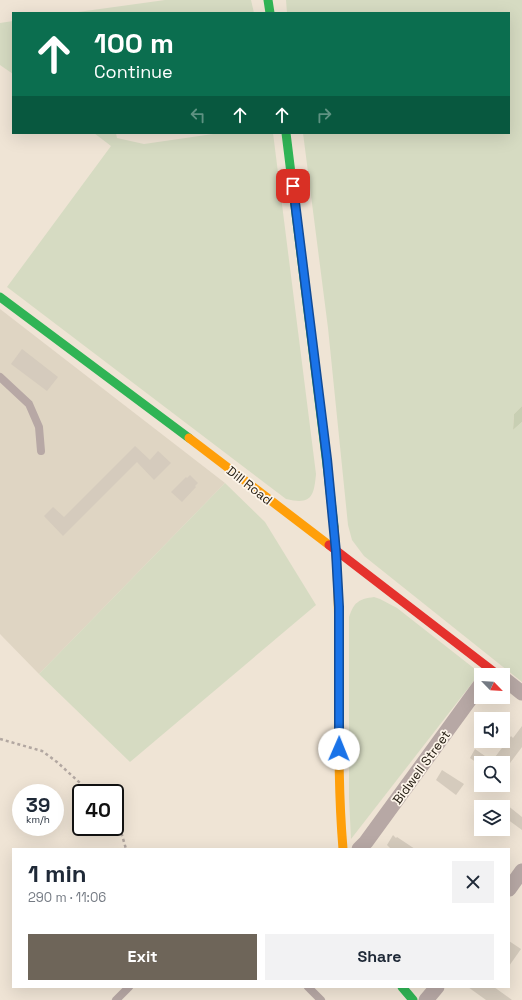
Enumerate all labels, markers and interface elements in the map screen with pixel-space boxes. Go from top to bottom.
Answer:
text: 100 m [94,25,174,61]
icon: ahead [28,28,80,80]
text: Continue [94,60,173,83]
icon: left [187,104,209,126]
icon: ahead [229,104,251,126]
icon: ahead [271,104,293,126]
icon: right [313,104,335,126]
pin [276,169,310,203]
icon: arrive [282,175,304,197]
street label: Dill Road [223,462,276,509]
north arrow [474,668,510,704]
map controls [474,668,510,836]
button: sound [474,712,510,748]
street label: Bidwell Street [389,727,454,808]
position arrow [318,728,360,770]
button: search [474,756,510,792]
speed limit sign: 40 [72,784,124,836]
text: 39 [26,792,50,818]
button: layers [474,800,510,836]
text: km/h [26,813,50,826]
text: 1 min [28,858,87,889]
button: close [452,861,494,903]
text: 290 m · 11:06 [28,889,106,906]
button: Exit [28,934,257,980]
button: Share [265,934,494,980]

